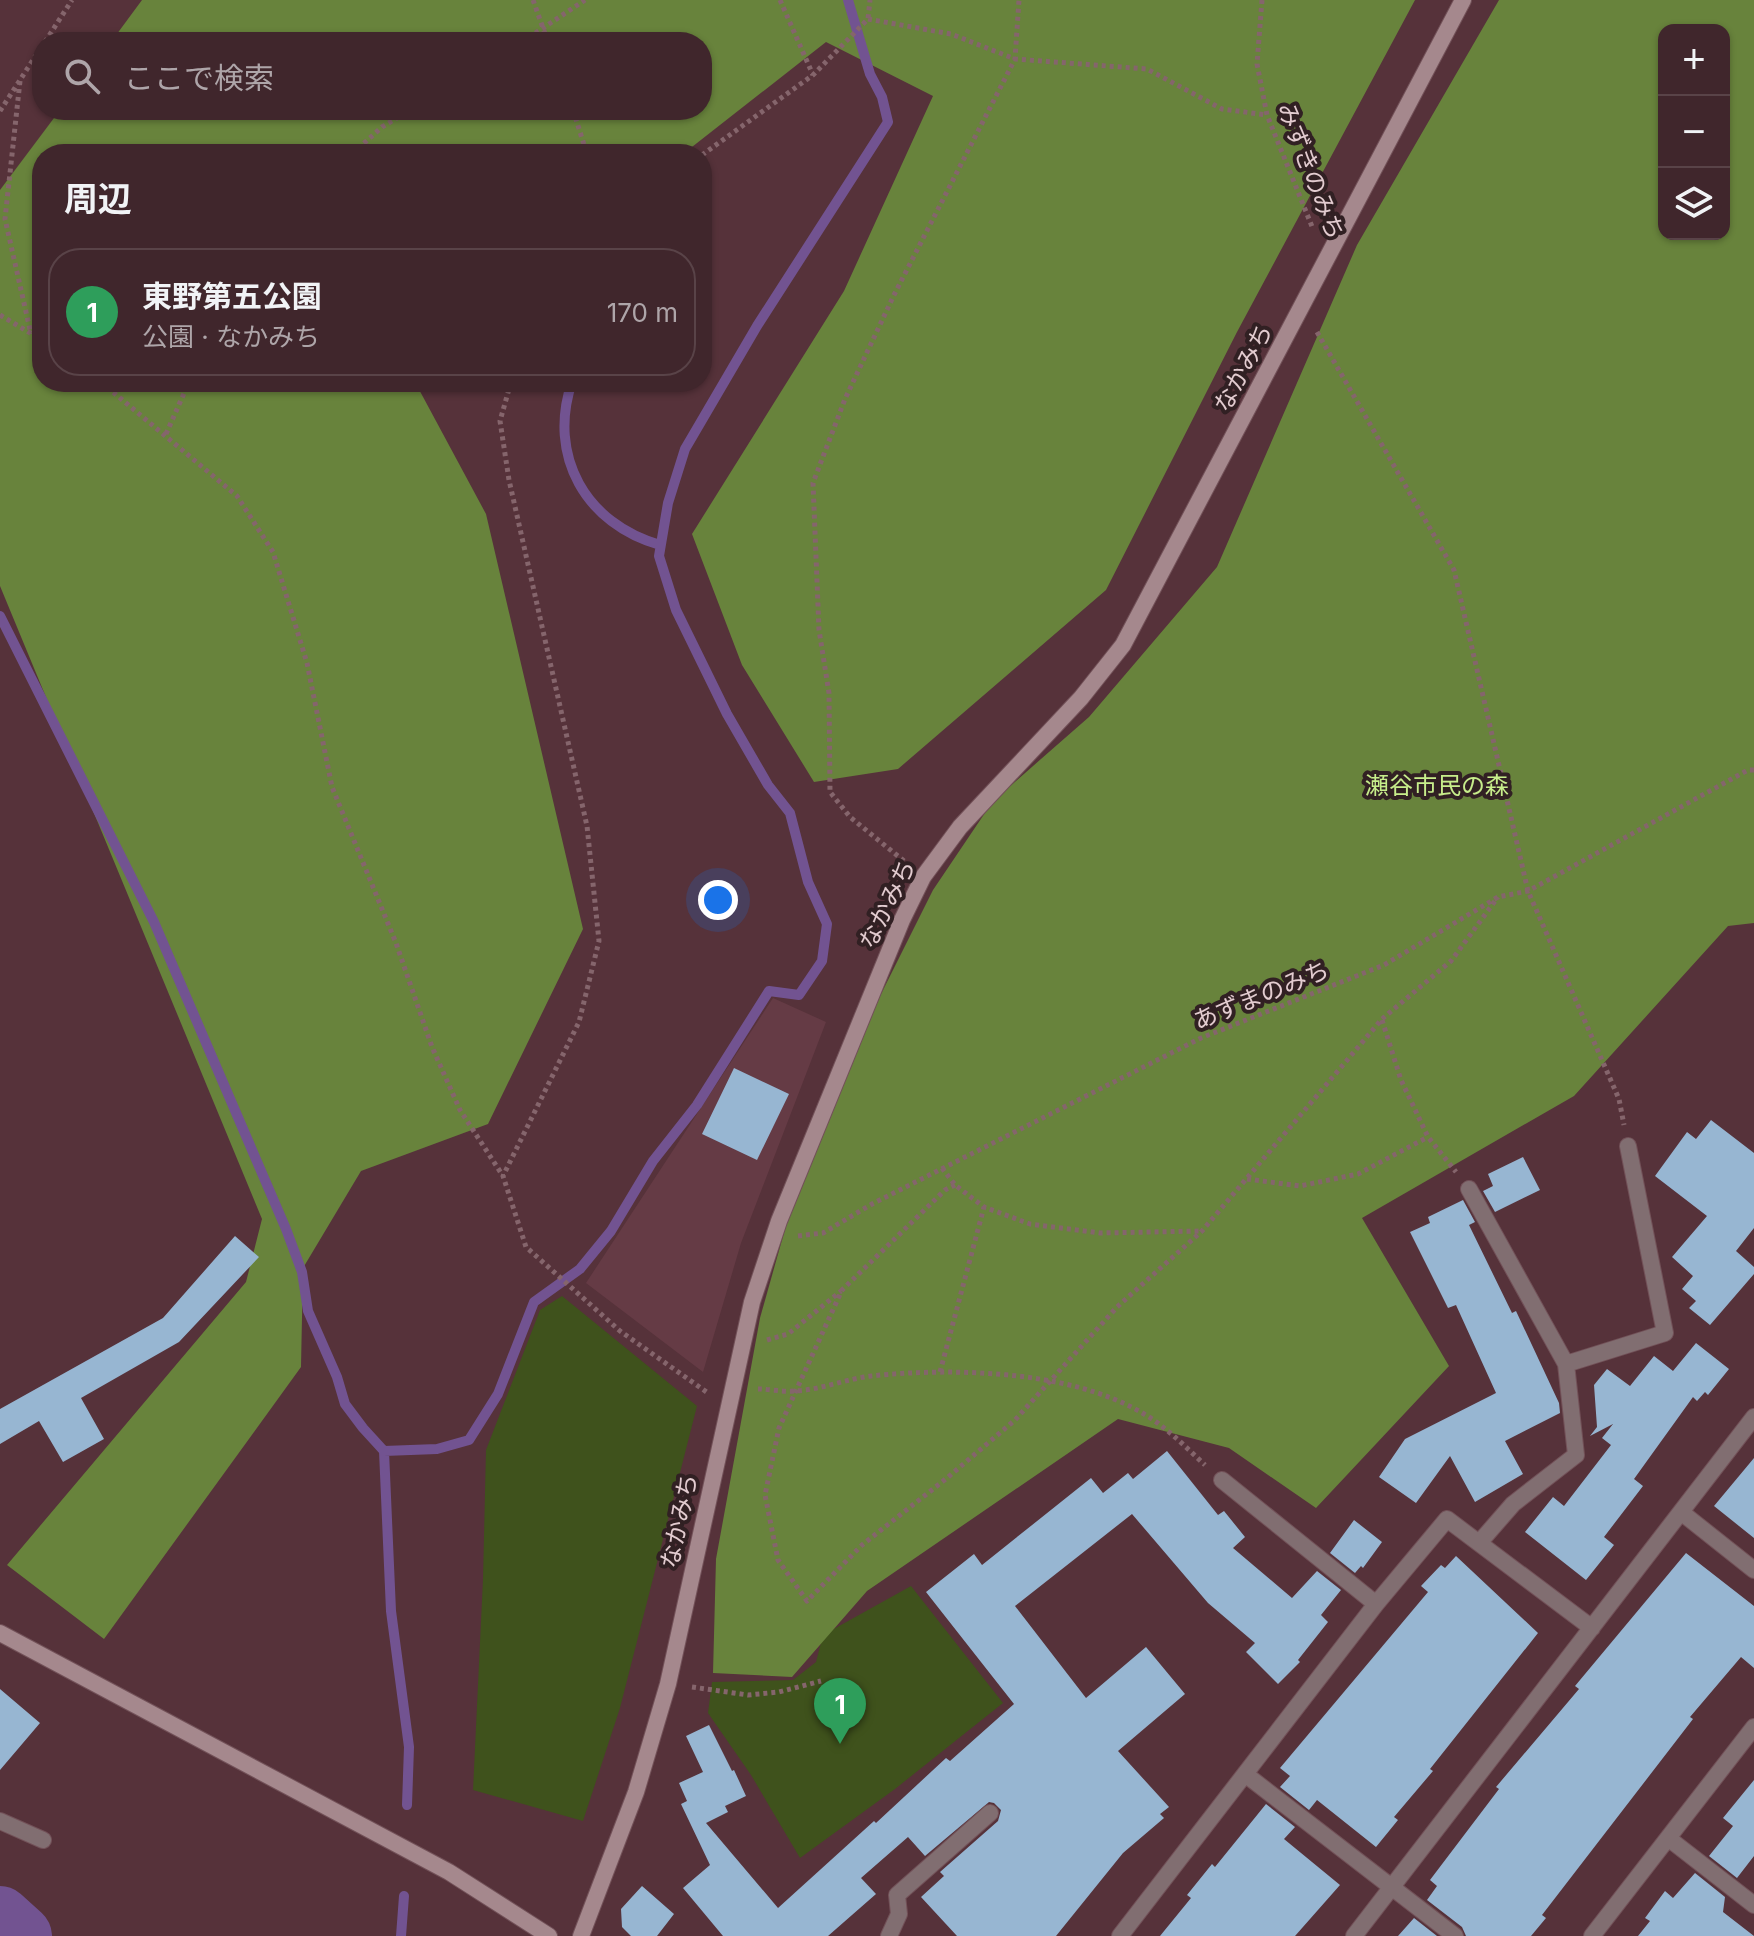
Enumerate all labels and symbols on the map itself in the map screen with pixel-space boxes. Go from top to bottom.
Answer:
street label: みずきのみち [1272,99,1350,243]
street label: なかみち [1208,319,1278,417]
park label: 瀬谷市民の森 [1365,771,1509,800]
street label: なかみち [853,855,921,953]
your location [698,880,738,920]
street label: あずまのみち [1189,955,1333,1035]
street label: なかみち [655,1471,703,1571]
pin: 1 [814,1678,866,1744]

